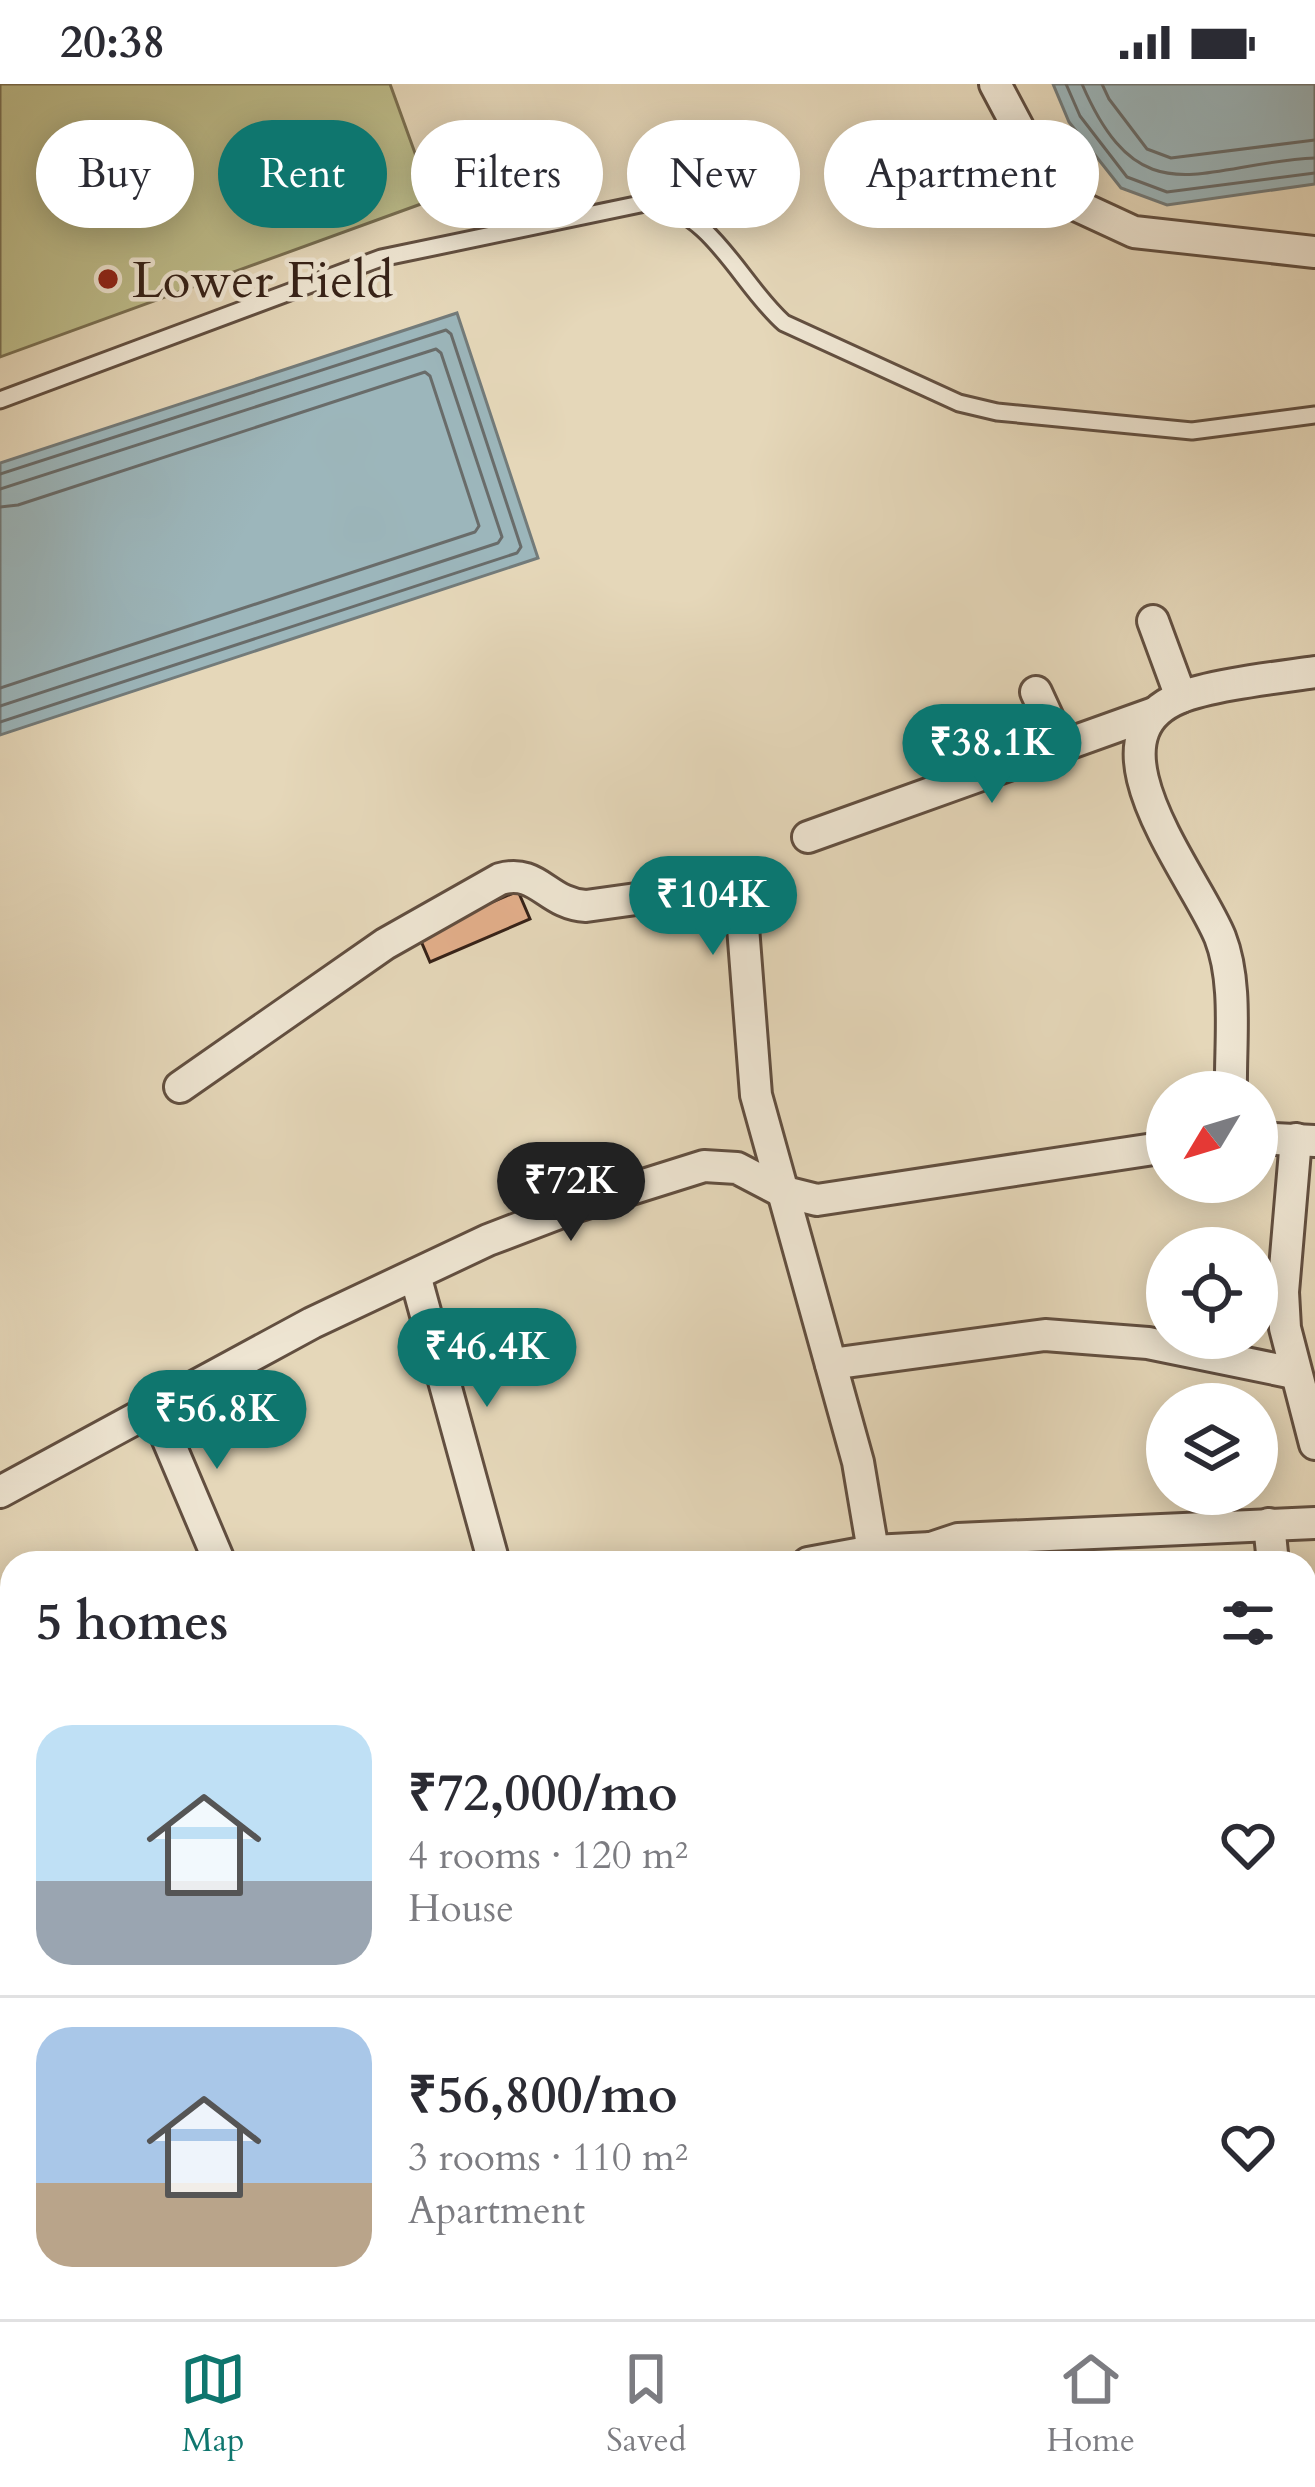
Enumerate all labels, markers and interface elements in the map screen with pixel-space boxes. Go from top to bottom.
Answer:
text: 20:38 [60,12,165,73]
chip: Buy [36,120,194,228]
chip: Rent [218,120,387,228]
chip: Filters [411,120,603,228]
chip: New [627,120,800,228]
chip: Apartment [824,120,1099,228]
place label: Lower Field [132,246,393,316]
marker: Lower Field [95,266,121,292]
pin: ₹38.1K [894,704,1090,806]
text: ₹38.1K [929,716,1055,769]
pin: ₹104K [629,856,797,958]
text: ₹104K [656,868,770,921]
north arrow [1146,1071,1278,1203]
map controls [1146,1071,1278,1515]
pin: ₹72K [500,1142,642,1244]
text: ₹72K [524,1154,618,1207]
button: locate [1146,1227,1278,1359]
pin: ₹46.4K [389,1308,585,1410]
text: ₹46.4K [424,1320,550,1373]
pin: ₹56.8K [119,1370,315,1472]
text: ₹56.8K [154,1382,280,1435]
button: layers [1146,1383,1278,1515]
text: 5 homes [36,1588,228,1658]
icon: filters [1215,1590,1281,1656]
text: ₹72,000/mo [408,1759,677,1829]
icon: home [132,1773,276,1917]
icon: heart [1215,1812,1281,1878]
text: 4 rooms · 120 m² [408,1829,688,1882]
text: House [408,1882,514,1935]
text: ₹56,800/mo [408,2061,677,2131]
icon: home [132,2075,276,2219]
icon: heart [1215,2114,1281,2180]
text: 3 rooms · 110 m² [408,2131,688,2184]
text: Apartment [408,2184,585,2237]
tab: Map [180,2346,246,2463]
tab: Saved [606,2346,686,2463]
tab: Home [1047,2346,1135,2463]

